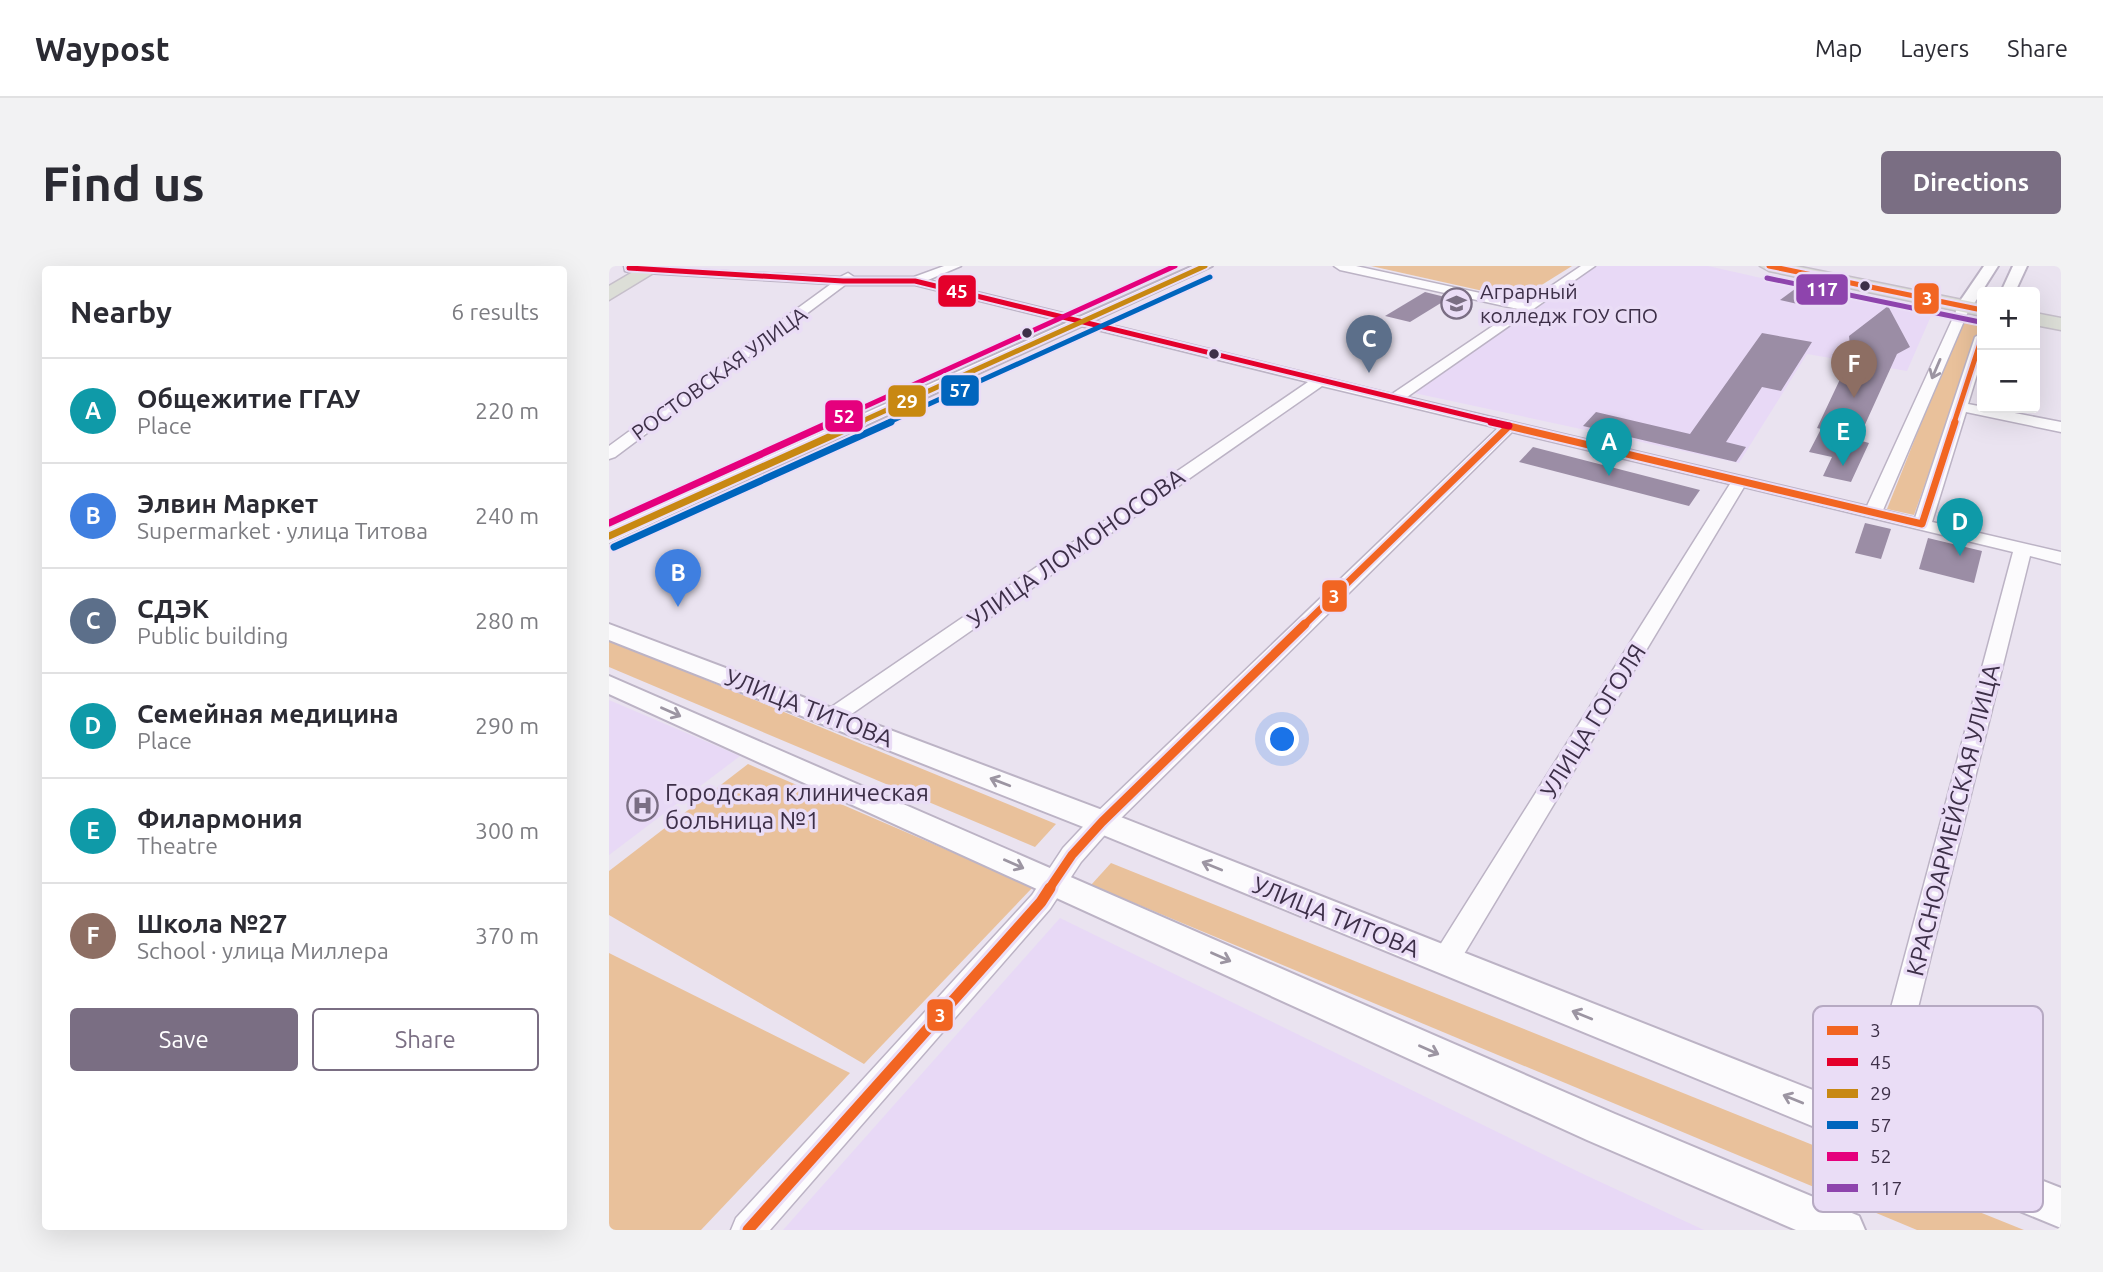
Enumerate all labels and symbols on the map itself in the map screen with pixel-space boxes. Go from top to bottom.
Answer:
line badge: 117 [1795,273,1849,306]
line badge: 45 [937,274,977,308]
text: 117 [1806,278,1838,300]
place label: Аграрный колледж ГОУ СПО [1480,279,1658,327]
unlabelled marker [1858,279,1872,293]
text: 45 [946,280,968,302]
line badge: 3 [1913,282,1940,315]
school or university icon: Аграрный колледж ГОУ СПО [1440,286,1474,320]
text: 3 [1922,287,1932,309]
street label: РОСТОВСКАЯ УЛИЦА [627,301,811,445]
pin: C [1346,315,1392,373]
unlabelled marker [1020,326,1034,340]
pin: F [1831,340,1877,398]
unlabelled marker [1207,347,1221,361]
one-way arrow [1929,358,1942,380]
line badge: 57 [940,374,980,407]
text: 57 [949,379,971,401]
line badge: 29 [887,384,927,418]
text: 29 [896,390,918,412]
line badge: 52 [824,399,864,433]
text: 52 [833,405,855,427]
pin: E [1820,408,1866,466]
pin: A [1586,418,1632,476]
street label: УЛИЦА ЛОМОНОСОВА [962,463,1190,633]
pin: D [1937,498,1983,556]
pin: B [655,549,701,607]
line badge: 3 [1321,579,1348,613]
text: 3 [1329,585,1339,607]
street label: УЛИЦА ГОГОЛЯ [1535,639,1651,803]
street label: КРАСНОАРМЕЙСКАЯ УЛИЦА [1900,661,2005,979]
street label: УЛИЦА ТИТОВА [721,664,897,753]
one-way arrow [660,706,682,719]
your location [1265,722,1299,756]
one-way arrow [990,775,1012,788]
place label: Городская клиническая больница №1 [665,779,929,834]
hospital icon: Городская клиническая больница №1 [625,789,659,823]
one-way arrow [1002,858,1024,871]
one-way arrow [1201,859,1223,872]
street label: УЛИЦА ТИТОВА [1249,871,1424,963]
one-way arrow [1210,951,1231,964]
line badge: 3 [926,998,954,1032]
text: 3 [935,1004,945,1026]
legend [1813,1006,2043,1212]
one-way arrow [1572,1008,1593,1021]
text: 3 [1870,1019,1881,1041]
one-way arrow [1418,1044,1439,1057]
text: 45 [1870,1051,1891,1073]
text: 29 [1870,1082,1891,1104]
one-way arrow [1783,1092,1805,1105]
text: 57 [1870,1114,1891,1136]
text: 52 [1870,1145,1891,1167]
text: 117 [1870,1177,1902,1199]

